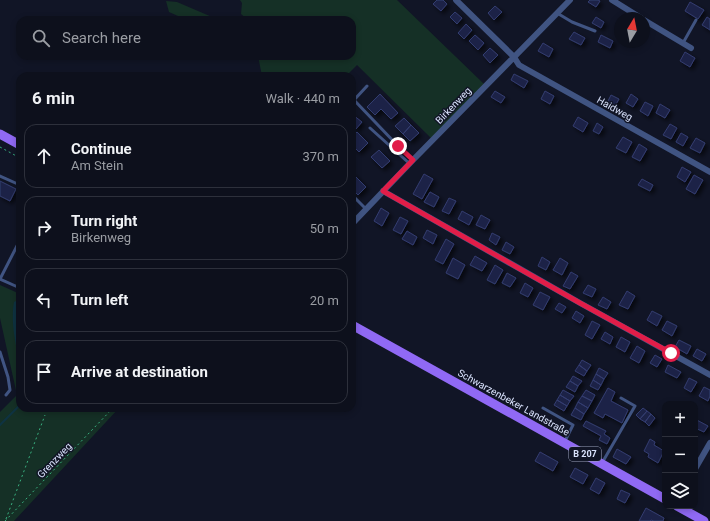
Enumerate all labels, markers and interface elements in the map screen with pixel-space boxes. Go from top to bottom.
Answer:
north arrow [614,12,650,48]
search box [16,16,356,60]
icon: search [30,27,52,49]
text: Search here [62,29,141,47]
street label: Birkenweg [433,85,473,126]
text: 6 min [32,88,75,108]
text: Walk · 440 m [265,91,340,106]
street label: Haidweg [595,94,635,123]
route end [389,137,407,155]
text: Continue [71,140,132,158]
icon: ahead [33,145,55,167]
text: 370 m [302,149,339,164]
text: Am Stein [71,158,123,173]
text: Turn right [71,212,137,230]
icon: right [33,217,55,239]
text: 50 m [310,221,339,236]
text: Birkenweg [71,230,131,245]
icon: left [33,289,55,311]
text: Turn left [71,291,128,309]
text: 20 m [310,293,339,308]
route start [662,344,680,362]
icon: arrive [33,361,55,383]
text: Arrive at destination [71,363,208,381]
street label: Schwarzenbeker Landstraße [456,367,572,438]
map controls [662,401,698,509]
button: + [662,401,698,437]
button: − [662,437,698,473]
street label: Grenzweg [35,441,74,480]
road number: B 207 [569,447,601,461]
button: layers [662,473,698,509]

